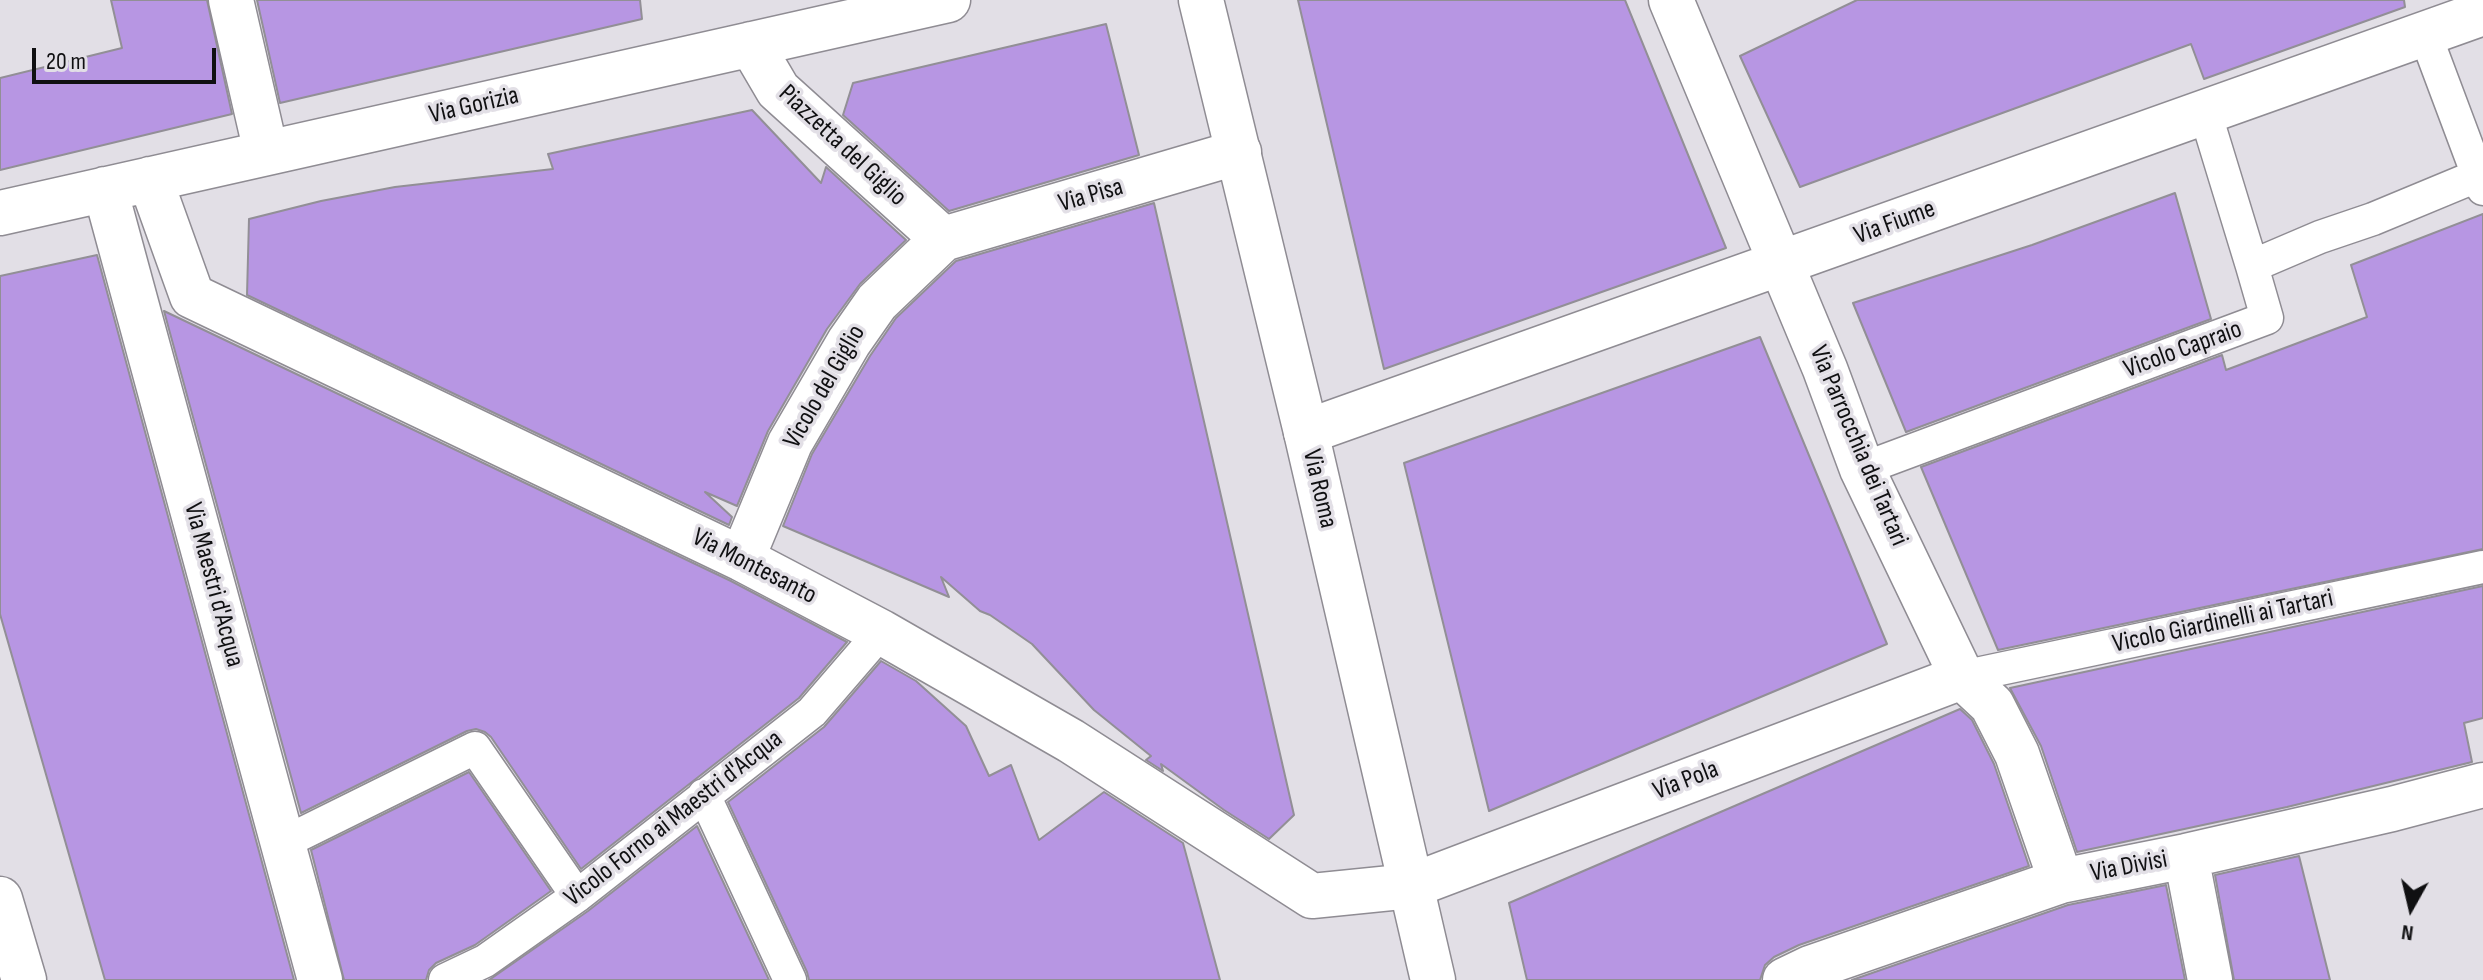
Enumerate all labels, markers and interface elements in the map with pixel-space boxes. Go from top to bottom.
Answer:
scale bar [36,32,220,82]
text: 20 m [46,47,86,76]
street label: Piazzetta del Giglio [771,79,913,213]
street label: Via Gorizia [426,81,522,131]
street label: Via Pisa [1055,172,1127,220]
street label: Via Fiume [1850,194,1940,252]
street label: Vicolo Capraio [2120,314,2246,386]
street label: Vicolo del Giglio [777,320,873,454]
street label: Via Parrocchia dei Tartari [1802,341,1914,551]
street label: Via Roma [1295,447,1343,531]
street label: Via Maestri d'Acqua [176,499,250,671]
street label: Via Montesanto [687,522,821,612]
street label: Vicolo Giardinelli ai Tartari [2110,583,2336,661]
street label: Vicolo Forno ai Maestri d'Acqua [559,724,789,914]
street label: Via Pola [1649,754,1723,808]
street label: Via Divisi [2088,844,2170,890]
north arrow [2371,868,2451,948]
text: N [2400,918,2415,946]

